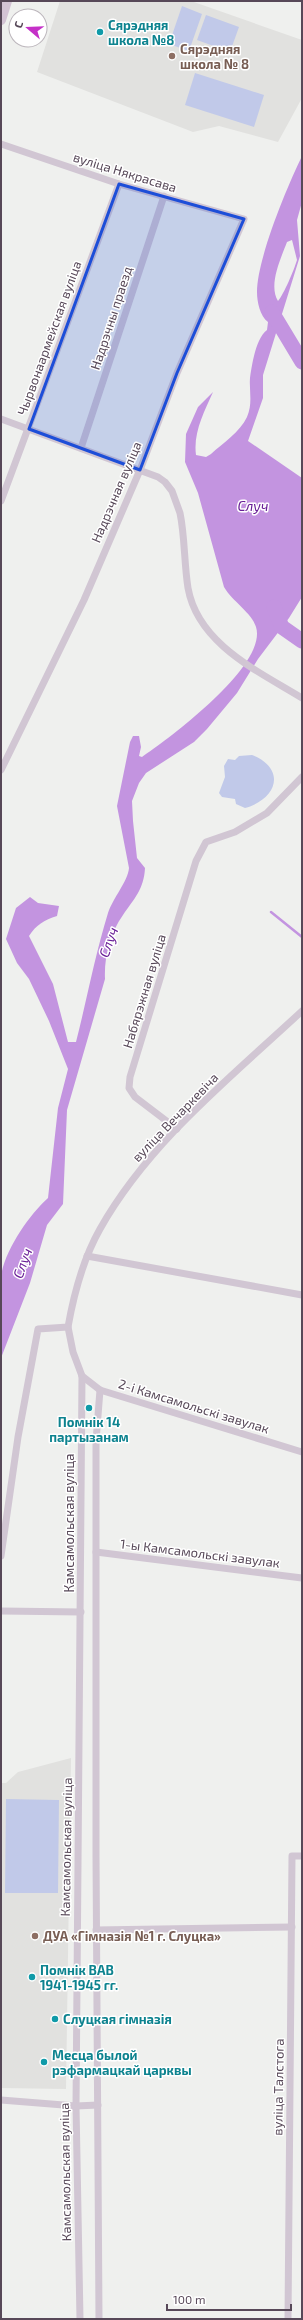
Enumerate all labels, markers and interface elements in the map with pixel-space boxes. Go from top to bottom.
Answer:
north arrow [8,8,48,48]
place label: Сярэдняя школа №8 [108,17,174,48]
text: С [11,19,25,30]
marker: Сярэдняя школа №8 [95,27,105,37]
place label: Сярэдняя школа № 8 [180,41,249,72]
marker: Сярэдняя школа № 8 [167,51,177,61]
street label: вуліца Някрасава [71,149,179,195]
street label: Чырвонаармейская вуліца [14,259,84,417]
street label: Надрэчны праезд [87,264,135,372]
street label: Надрэчная вуліца [87,439,145,545]
water label: Случ [238,497,268,514]
water label: Случ [95,925,121,959]
street label: Набярэжная вуліца [119,932,169,1050]
street label: вуліца Вечаркевіча [129,1069,221,1165]
water label: Случ [9,1246,35,1280]
street label: 2-і Камсамольскі завулак [117,1375,271,1437]
marker: Помнік 14 партызанам [84,1403,94,1413]
place label: Помнік 14 партызанам [49,1414,129,1445]
street label: Камсамольская вуліца [61,1454,77,1592]
street label: 1-ы Камсамольскі завулак [119,1535,281,1571]
street label: Камсамольская вуліца [57,1777,75,1917]
place label: ДУА «Гімназія №1 г. Слуцка» [43,1928,221,1944]
marker: ДУА «Гімназія №1 г. Слуцка» [30,1931,40,1941]
place label: Помнік ВАВ 1941-1945 гг. [40,1962,118,1993]
marker: Помнік ВАВ 1941-1945 гг. [27,1972,37,1982]
place label: Слуцкая гімназія [63,2011,172,2027]
marker: Слуцкая гімназія [50,2014,60,2024]
street label: вуліца Талстога [269,2038,287,2136]
place label: Месца былой рэфармацкай царквы [52,2047,192,2078]
marker: Месца былой рэфармацкай царквы [39,2057,49,2067]
street label: Камсамольская вуліца [56,2102,74,2242]
scale bar [167,2286,291,2312]
text: 100 m [173,2292,205,2306]

